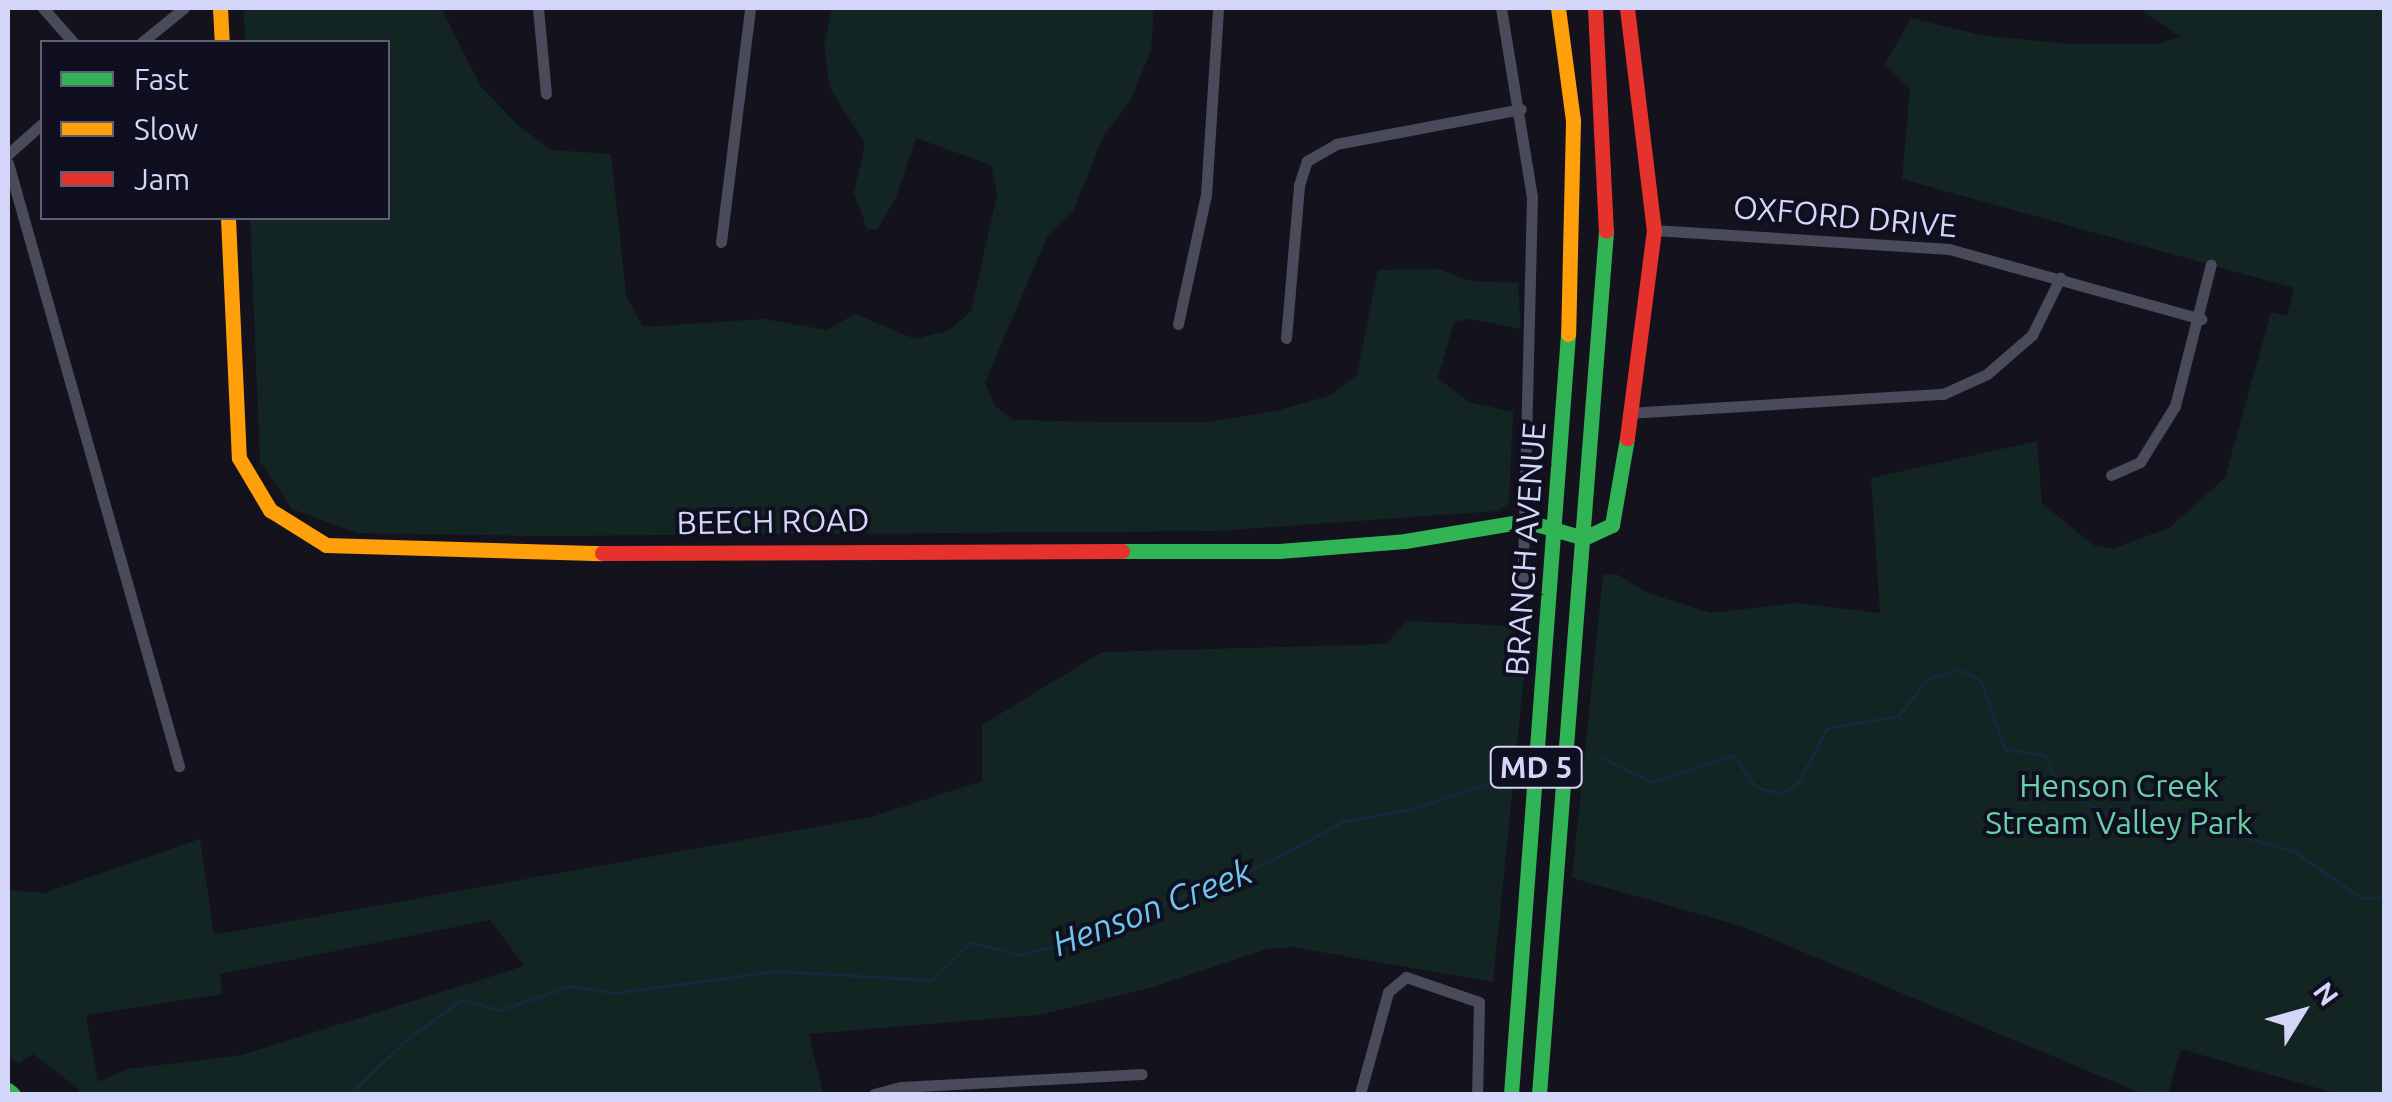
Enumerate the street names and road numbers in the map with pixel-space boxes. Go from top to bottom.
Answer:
street label: OXFORD DRIVE [1731,187,1959,245]
street label: BRANCH AVENUE [1497,421,1553,677]
street label: BEECH ROAD [676,500,870,542]
road number: MD 5 [1488,742,1584,792]

